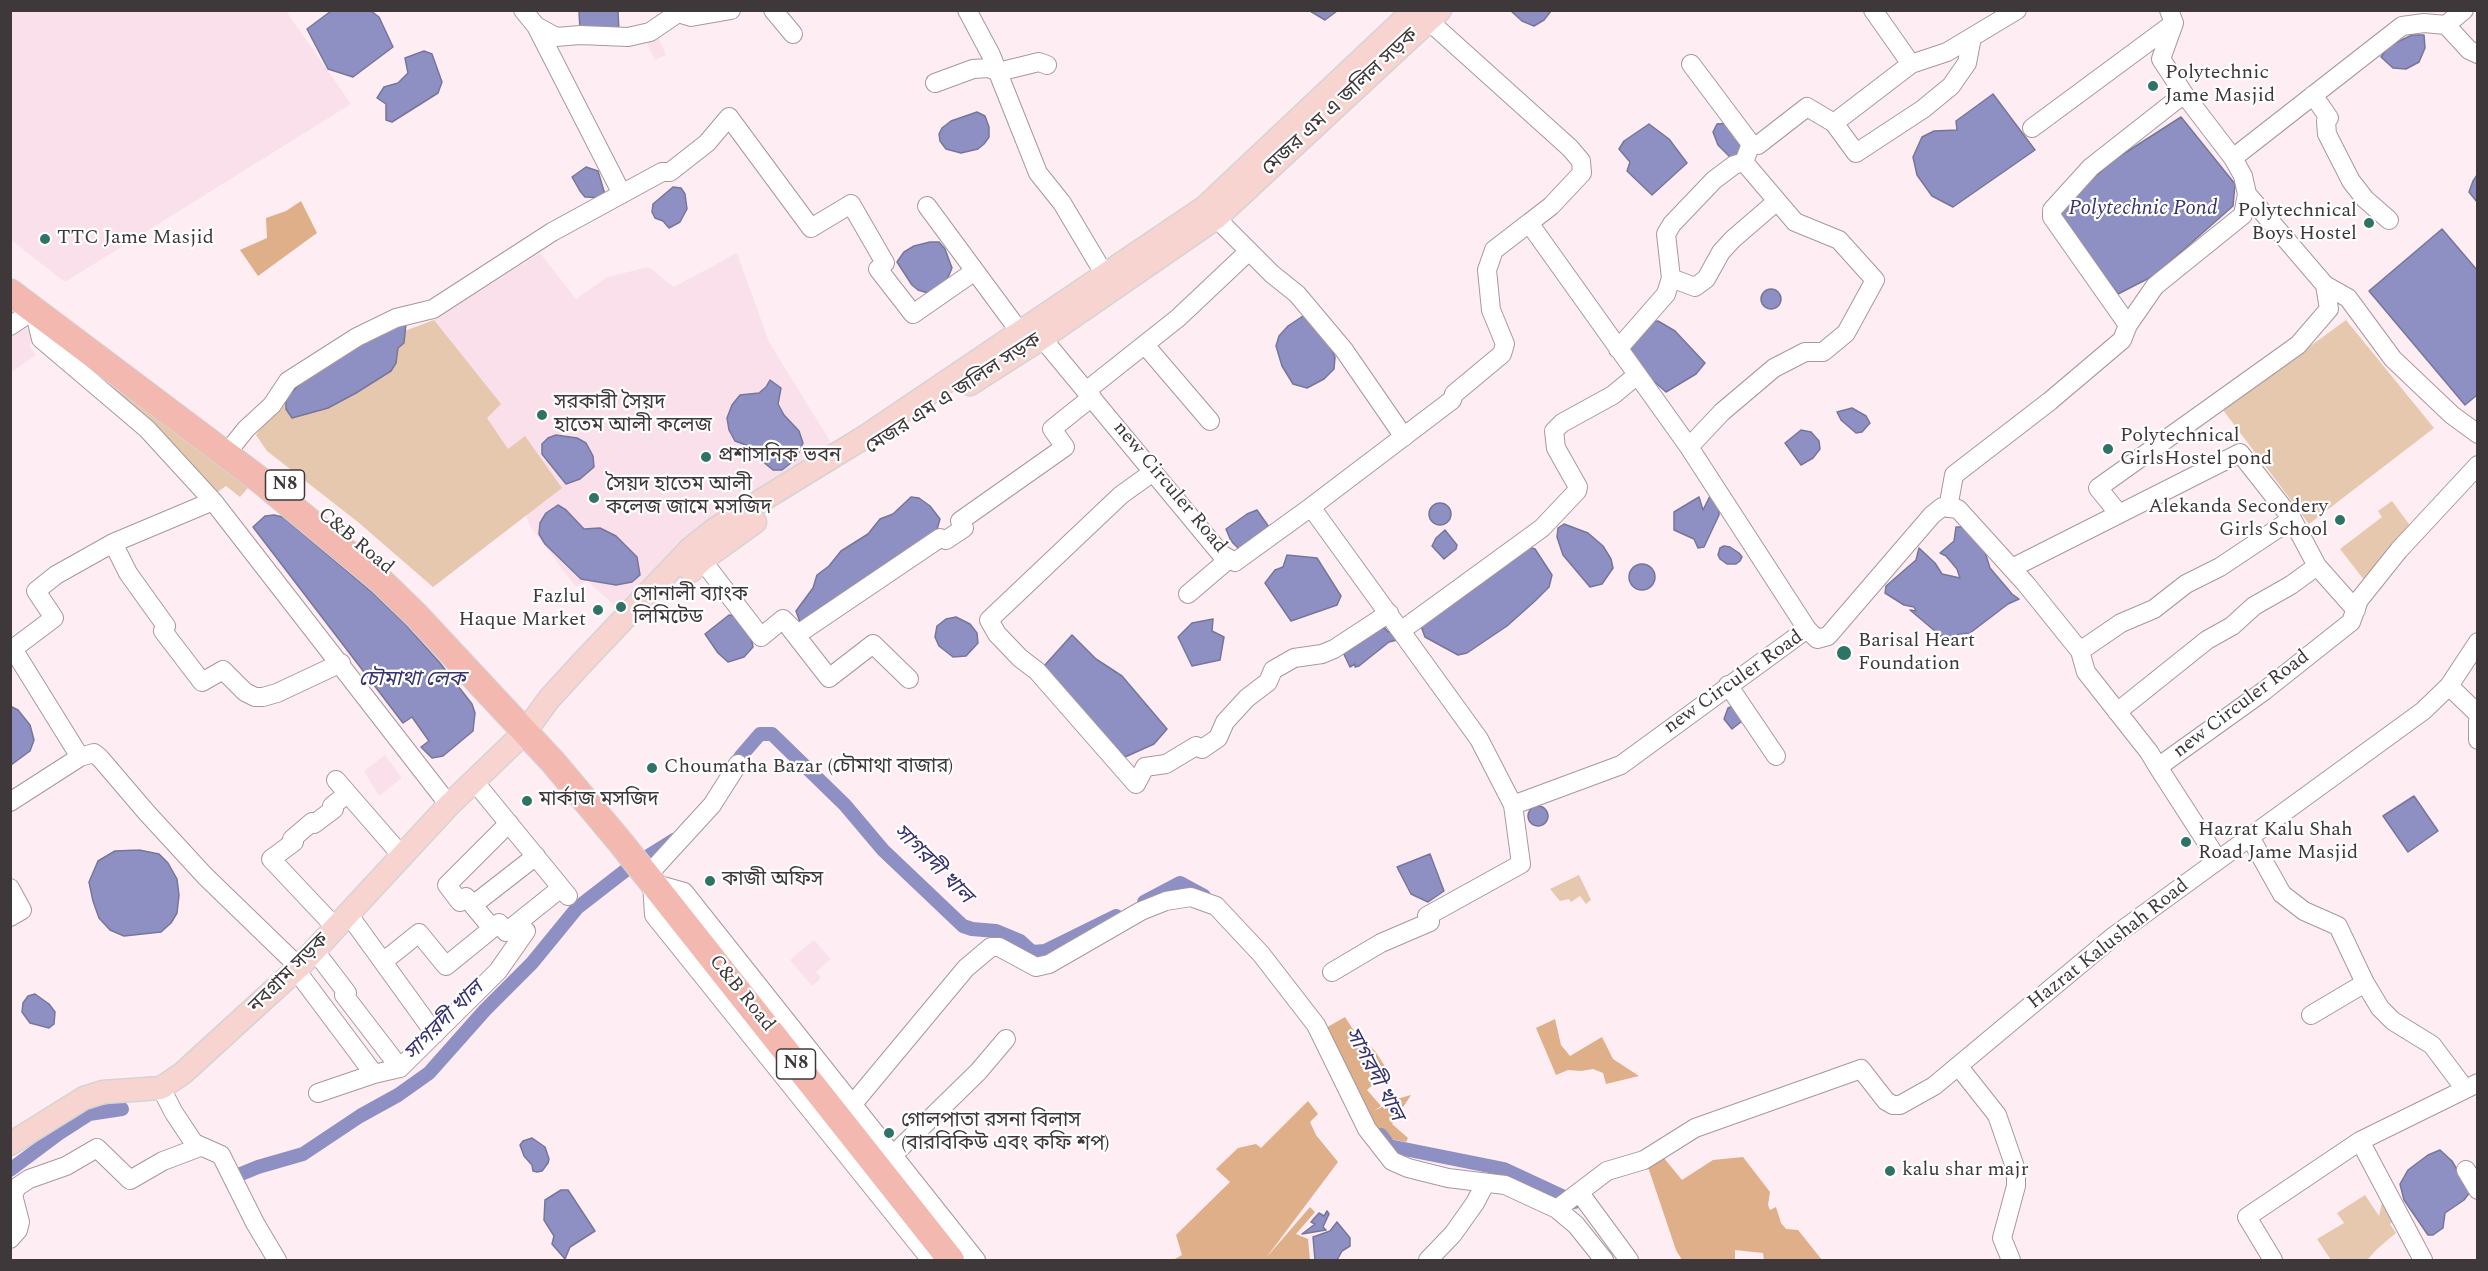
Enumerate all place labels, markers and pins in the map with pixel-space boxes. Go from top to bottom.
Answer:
place label: Polytechnic Jame Masjid [2165,62,2275,109]
marker: Polytechnic Jame Masjid [2146,79,2160,93]
place label: Polytechnical Boys Hostel [2237,200,2357,247]
marker: Polytechnical Boys Hostel [2362,216,2376,230]
place label: TTC Jame Masjid [57,227,214,251]
marker: TTC Jame Masjid [38,232,52,246]
place label: সরকারী সৈয়দ হাতেম আলী কলেজ [554,392,712,439]
marker: সরকারী সৈয়দ হাতেম আলী কলেজ [535,408,549,422]
place label: Polytechnical GirlsHostel pond [2120,425,2272,472]
marker: Polytechnical GirlsHostel pond [2101,442,2115,456]
place label: প্রশাসনিক ভবন [718,445,841,469]
marker: প্রশাসনিক ভবন [699,450,713,464]
place label: সৈয়দ হাতেম আলী কলেজ জামে মসজিদ [606,474,772,521]
marker: সৈয়দ হাতেম আলী কলেজ জামে মসজিদ [587,491,601,505]
place label: Alekanda Secondery Girls School [2148,496,2328,543]
marker: Alekanda Secondery Girls School [2333,513,2347,527]
place label: সোনালী ব্যাংক লিমিটেড [633,584,748,631]
place label: Fazlul Haque Market [459,586,586,633]
marker: সোনালী ব্যাংক লিমিটেড [614,600,628,614]
marker: Fazlul Haque Market [591,603,605,617]
place label: Barisal Heart Foundation [1858,630,1975,677]
marker: Barisal Heart Foundation [1835,644,1853,662]
place label: Choumatha Bazar (চৌমাথা বাজার) [664,756,953,780]
marker: Choumatha Bazar (চৌমাথা বাজার) [645,761,659,775]
place label: মার্কাজ মসজিদ [539,789,659,813]
marker: মার্কাজ মসজিদ [520,794,534,808]
place label: Hazrat Kalu Shah Road Jame Masjid [2198,819,2358,866]
marker: Hazrat Kalu Shah Road Jame Masjid [2179,835,2193,849]
place label: কাজী অফিস [722,869,823,893]
marker: কাজী অফিস [703,874,717,888]
place label: গোলপাতা রসনা বিলাস (বারবিকিউ এবং কফি শপ) [901,1110,1109,1157]
marker: গোলপাতা রসনা বিলাস (বারবিকিউ এবং কফি শপ) [882,1126,896,1140]
place label: kalu shar majr [1902,1159,2029,1183]
marker: kalu shar majr [1883,1164,1897,1178]

